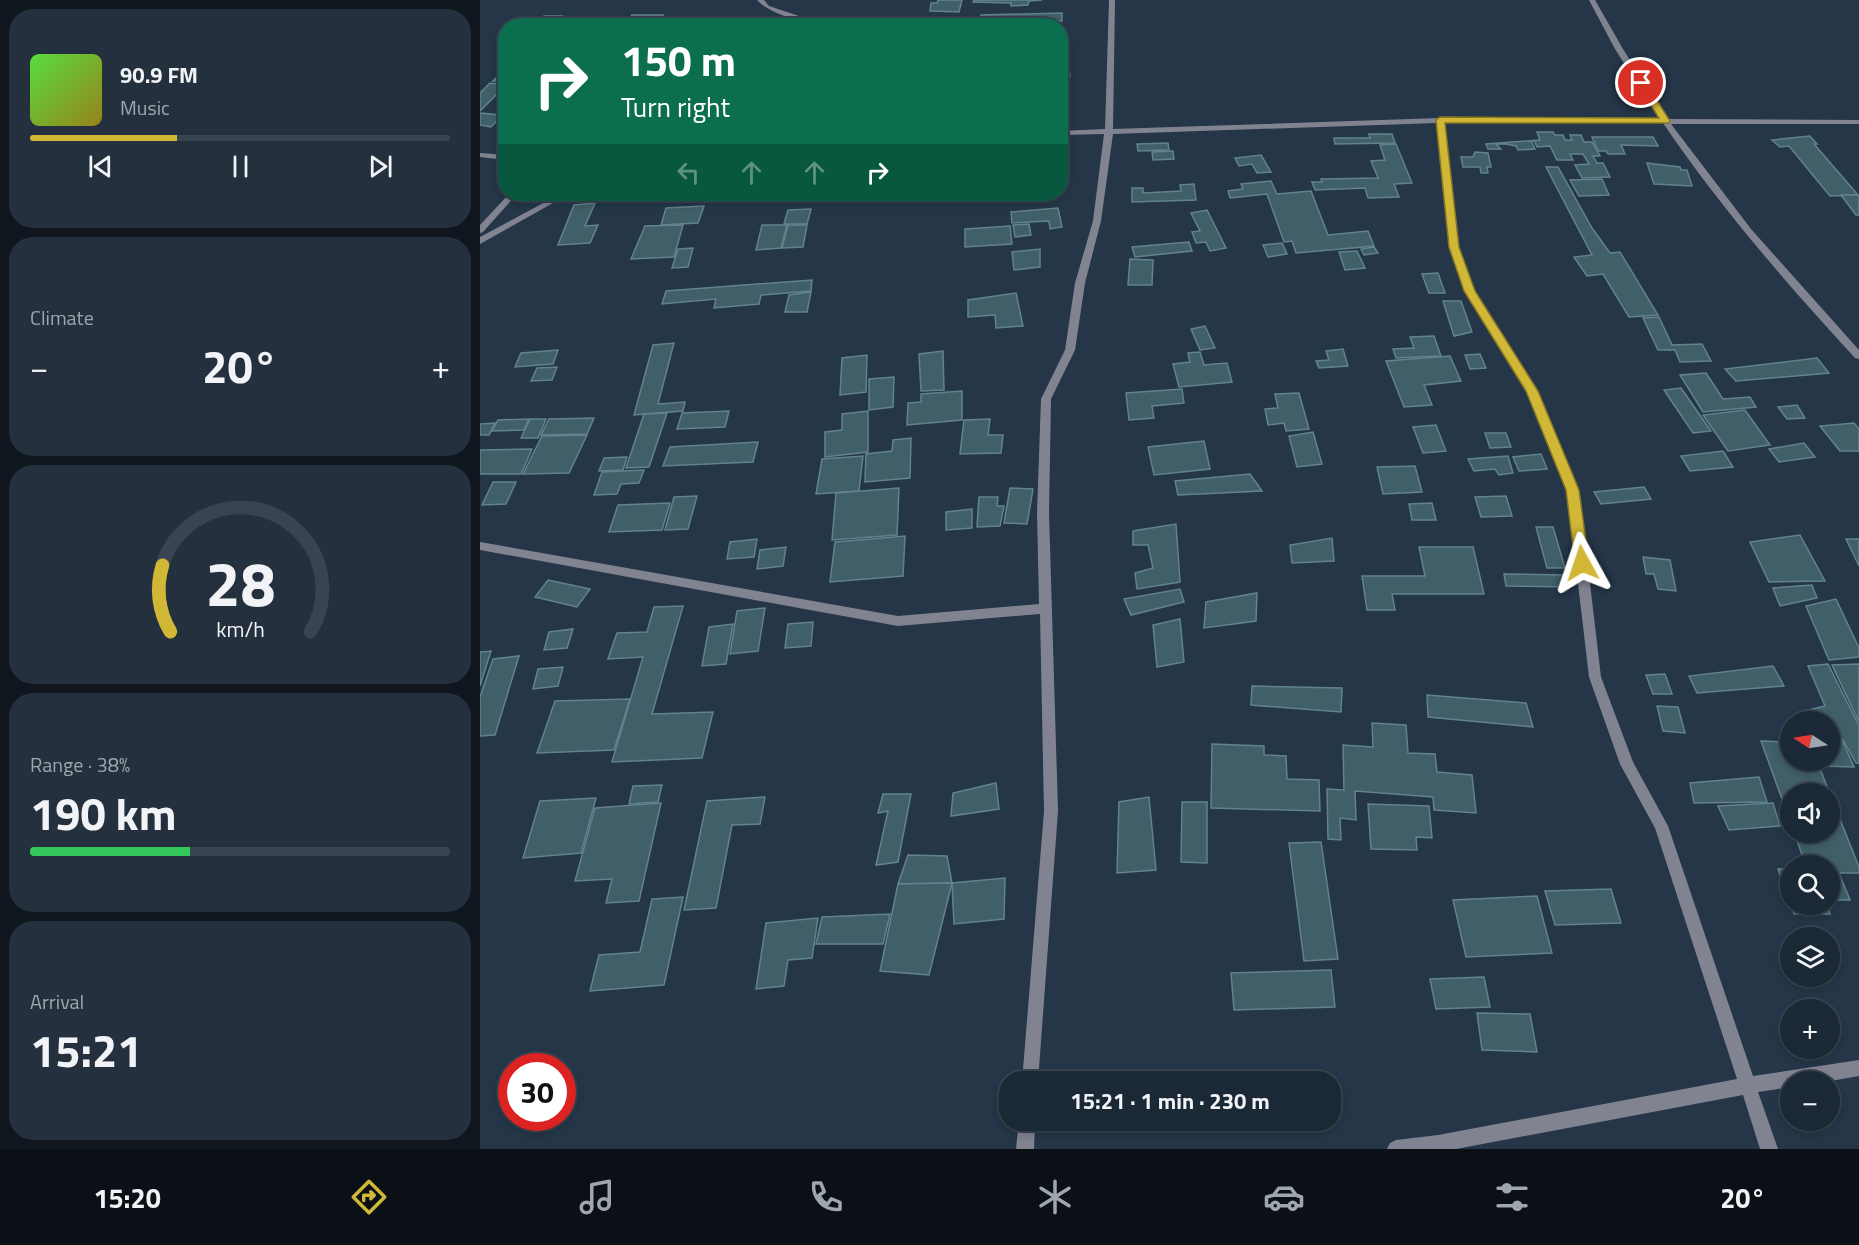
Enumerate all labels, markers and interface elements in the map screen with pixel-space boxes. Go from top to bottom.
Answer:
text: 150 m [621,28,736,92]
icon: right [522,42,600,120]
pin [1615,57,1666,108]
text: 90.9 FM [120,58,198,92]
icon: arrive [1624,66,1657,99]
text: Turn right [621,86,730,127]
text: Music [120,92,170,123]
icon: previous [84,150,117,183]
icon: pause [224,150,257,183]
icon: next [364,150,397,183]
icon: left [672,156,705,189]
icon: ahead [735,156,768,189]
icon: ahead [798,156,831,189]
icon: right [861,156,894,189]
text: Climate [30,302,94,333]
text: 20° [202,332,278,400]
text: − [30,342,48,392]
text: + [432,342,450,392]
position arrow [1550,531,1614,595]
text: 28 [205,535,275,630]
text: km/h [216,613,264,645]
north arrow [1780,711,1840,771]
map controls [1780,711,1840,1131]
text: Range · 38% [30,749,130,780]
text: 190 km [30,779,176,847]
button: sound [1780,783,1840,843]
button: search [1780,855,1840,915]
button: layers [1780,927,1840,987]
text: Arrival [30,986,84,1017]
button: + [1780,999,1840,1059]
text: 15:21 [30,1016,142,1084]
speed limit sign: 30 [498,1053,576,1131]
button: − [1780,1071,1840,1131]
text: 15:21 · 1 min · 230 m [1070,1084,1270,1118]
icon: directions [348,1176,390,1218]
icon: music [576,1176,618,1218]
icon: phone [805,1176,847,1218]
icon: climate [1034,1176,1076,1218]
icon: car [1263,1176,1305,1218]
icon: filters [1491,1176,1533,1218]
text: 15:20 [93,1177,161,1218]
text: 20° [1720,1177,1766,1218]

